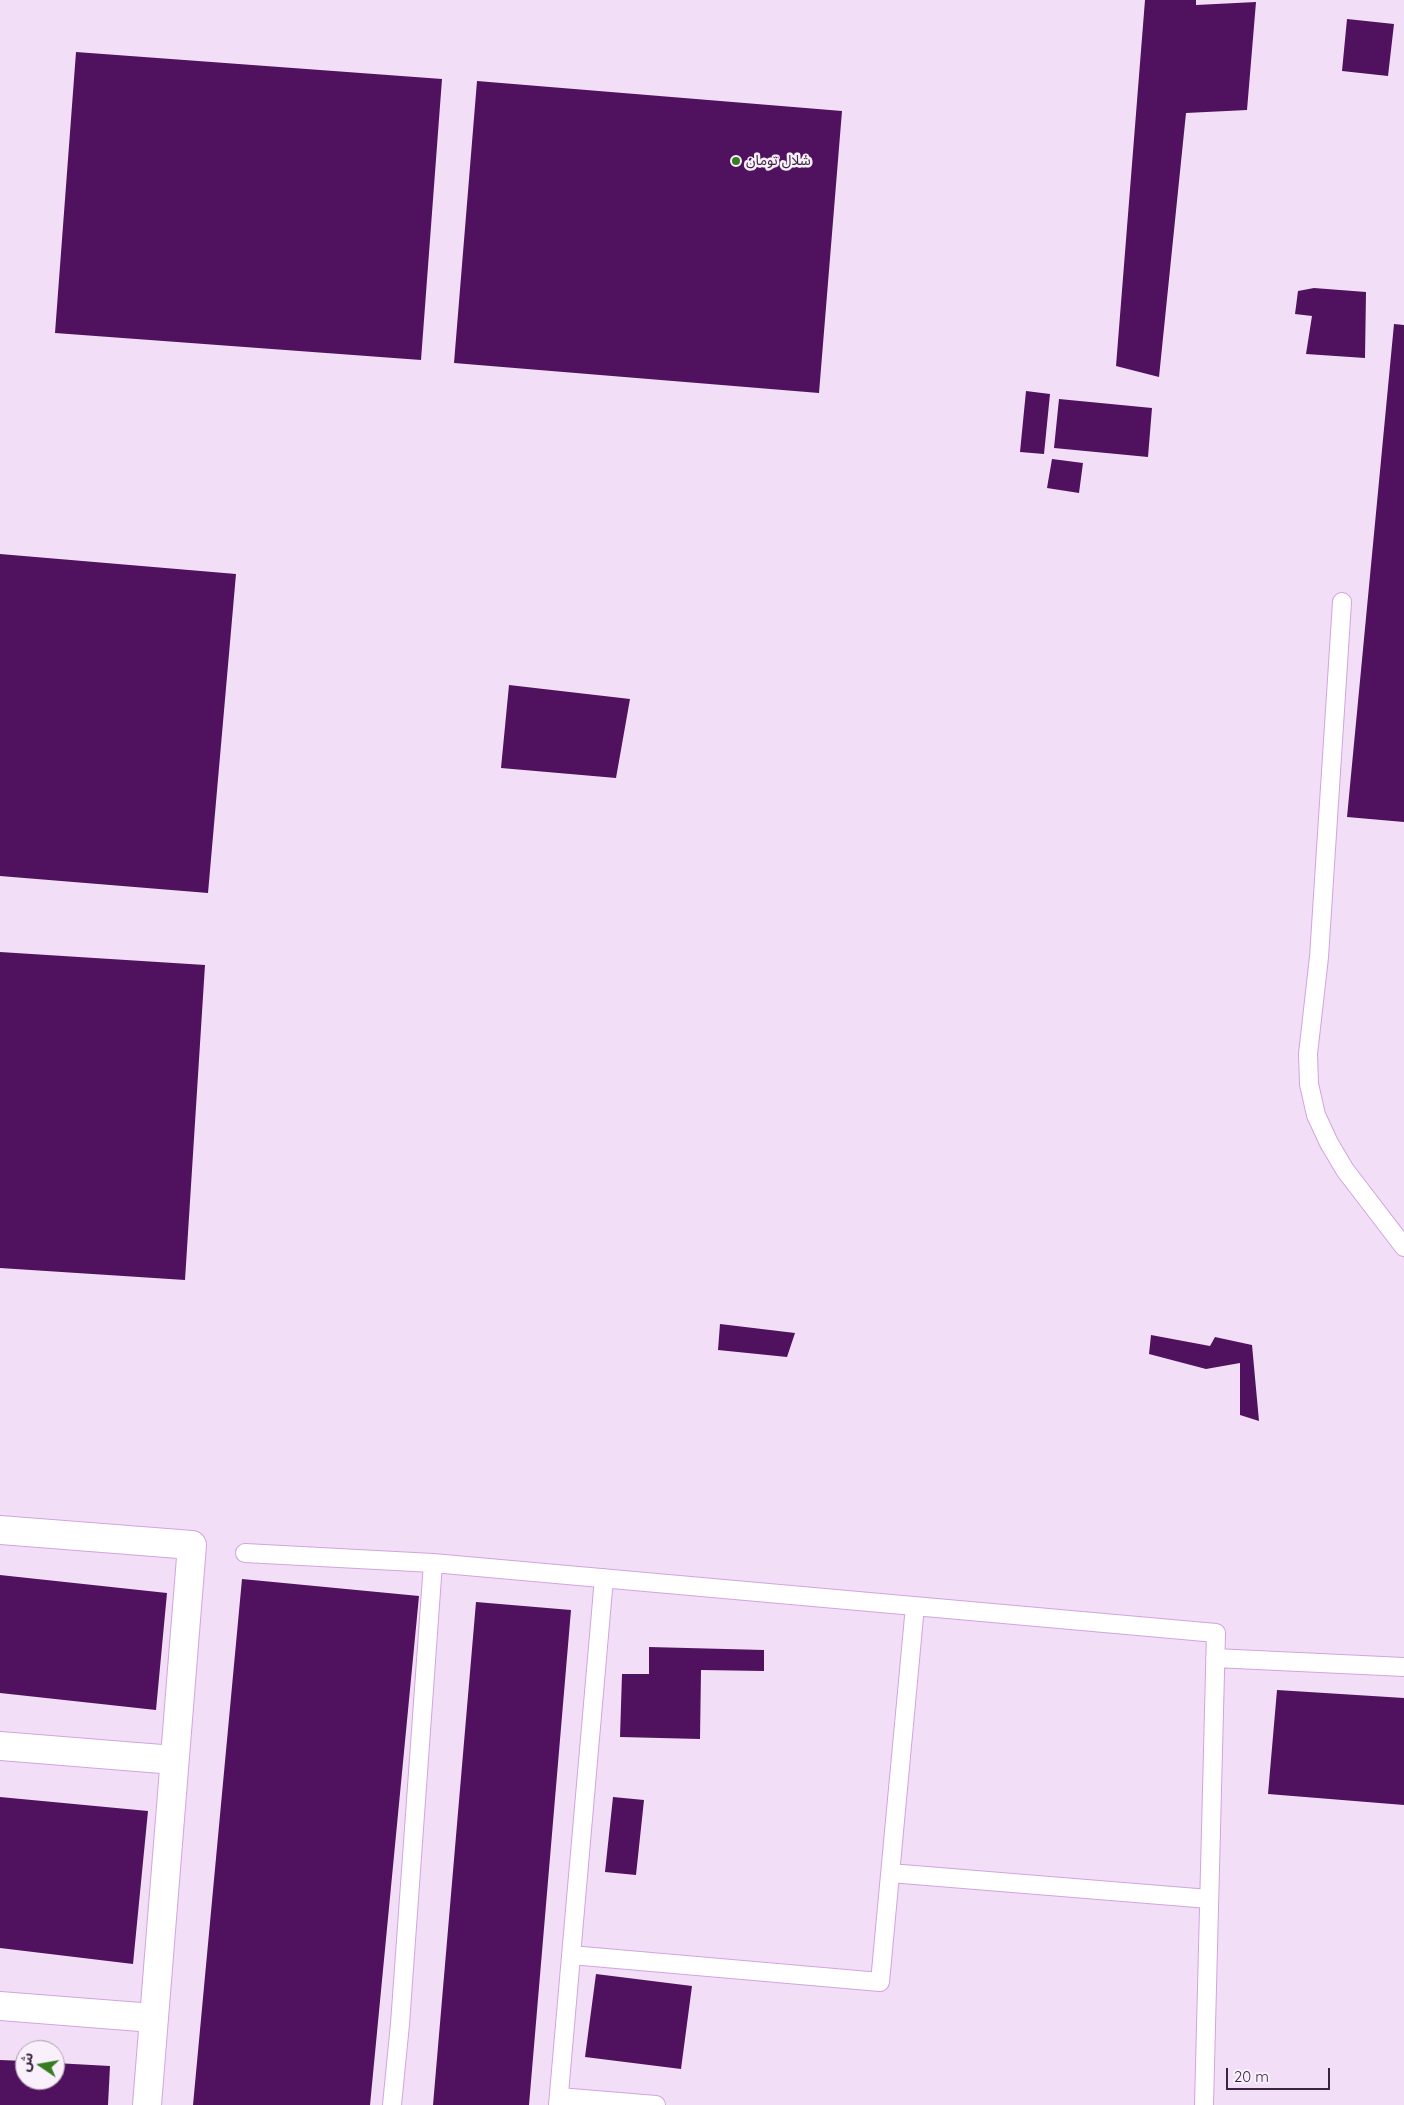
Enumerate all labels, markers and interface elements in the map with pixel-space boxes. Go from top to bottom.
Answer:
place label: شلال تومان [746,153,811,169]
marker: شلال تومان [730,155,742,167]
north arrow [15,2040,65,2090]
text: ش [16,2051,37,2073]
scale bar [1229,2058,1333,2090]
text: 20 m [1234,2067,1269,2086]

